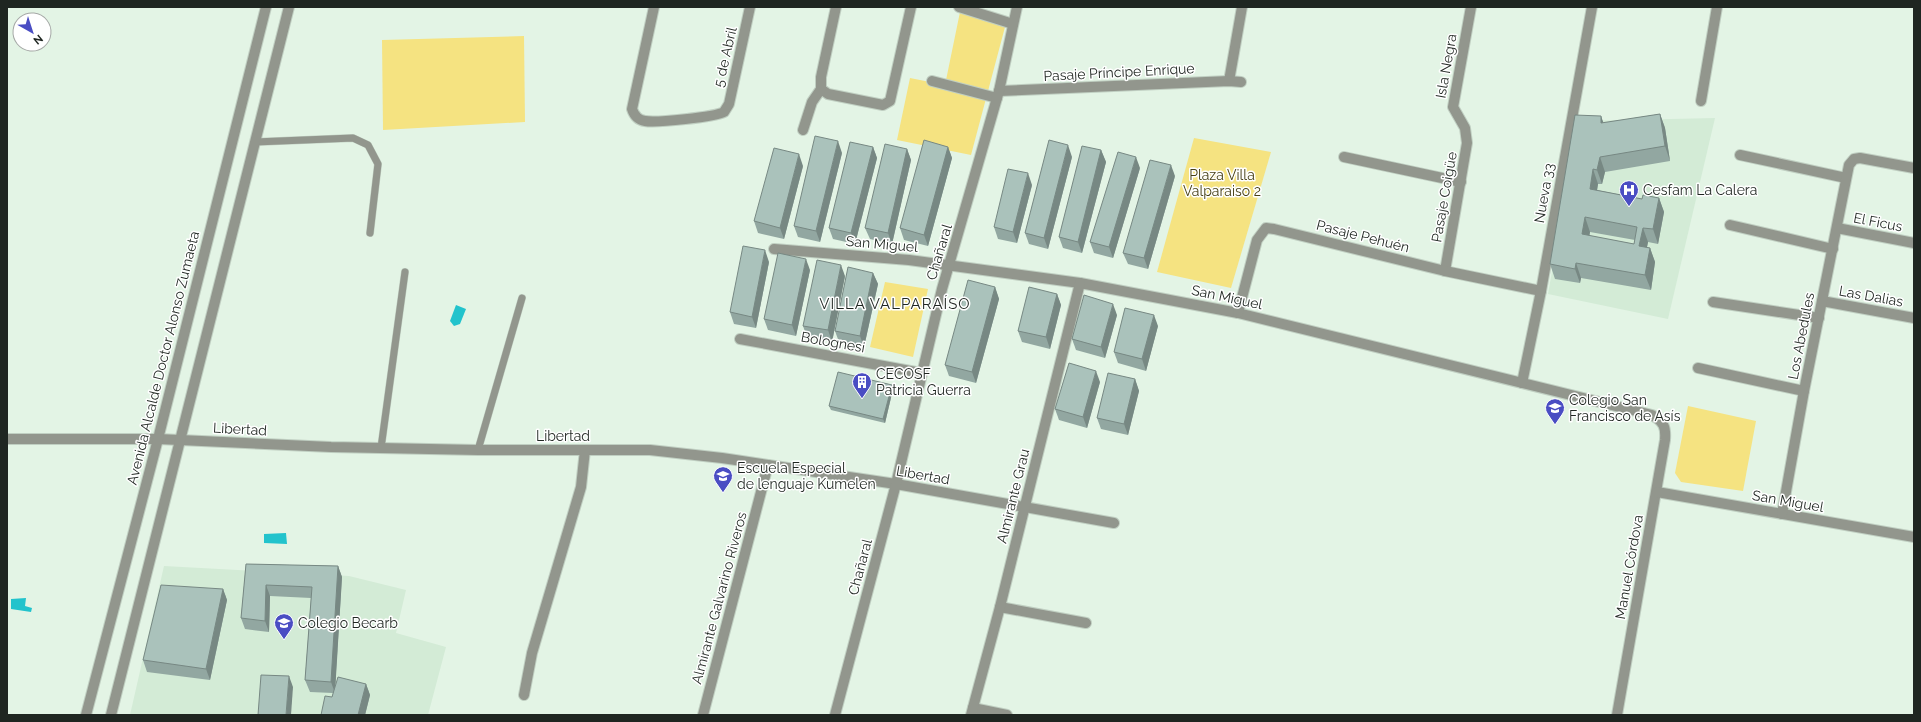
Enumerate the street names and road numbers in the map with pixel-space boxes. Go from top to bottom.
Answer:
street label: 5 de Abril [710,25,740,89]
street label: Isla Negra [1432,32,1460,100]
street label: Pasaje Príncipe Enrique [1043,60,1195,84]
street label: Pasaje Coigüe [1428,150,1460,244]
street label: Nueva 33 [1531,162,1557,224]
street label: El Ficus [1852,209,1904,235]
street label: Pasaje Pehuén [1315,217,1411,255]
street label: Chañaral [923,222,955,282]
street label: Avenida Alcalde Doctor Alonso Zumaeta [124,229,202,487]
street label: San Miguel [845,233,919,255]
street label: San Miguel [1190,282,1264,312]
street label: Las Dalias [1838,282,1905,310]
street label: Los Abedules [1785,291,1817,381]
street label: Bolognesi [800,329,866,355]
street label: Libertad [213,420,267,438]
street label: Libertad [536,428,590,444]
street label: Almirante Grau [994,447,1032,545]
street label: Libertad [895,462,951,488]
street label: San Miguel [1751,487,1825,515]
street label: Almirante Galvarino Riveros [688,510,750,686]
street label: Manuel Córdova [1612,513,1646,621]
street label: Chañaral [845,537,875,597]

